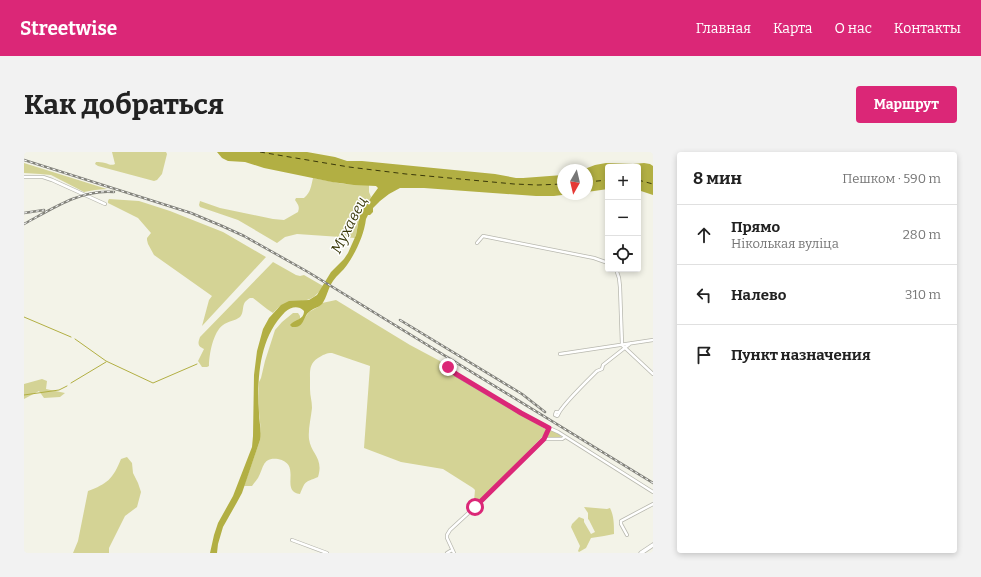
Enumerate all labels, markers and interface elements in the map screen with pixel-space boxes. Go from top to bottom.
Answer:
text: Streetwise [20,17,117,40]
text: Главная [696,20,751,37]
text: Карта [773,20,812,37]
text: О нас [834,20,872,37]
text: Контакты [894,20,961,37]
button: Маршрут [856,86,957,123]
text: Как добраться [24,88,224,121]
north arrow [557,164,593,200]
map controls [605,164,641,272]
button: + [605,164,641,200]
text: 8 мин [693,168,742,189]
text: Пешком · 590 m [842,171,941,186]
water label: Мухавец [327,194,371,256]
button: − [605,200,641,236]
text: Прямо [731,218,780,236]
icon: ahead [693,224,715,246]
text: 280 m [903,227,941,242]
button: locate [605,236,641,272]
text: Ніколькая вуліца [731,236,839,251]
icon: left [693,284,715,306]
text: Налево [731,286,786,304]
text: 310 m [905,287,941,302]
icon: arrive [693,344,715,366]
text: Пункт назначения [731,346,871,364]
route end [439,358,457,376]
route start [466,498,484,516]

